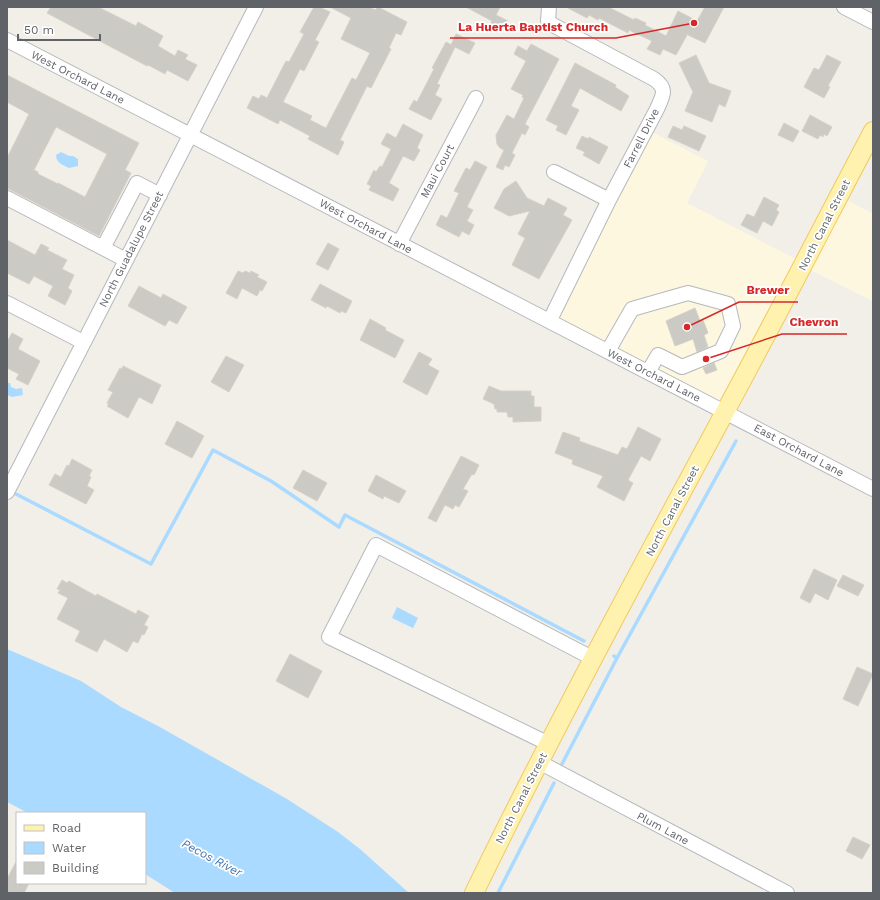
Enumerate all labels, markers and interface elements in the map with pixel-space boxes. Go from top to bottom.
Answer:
callout: La Huerta Baptist Church [450,14,616,38]
scale bar [18,16,100,42]
text: La Huerta Baptist Church [458,20,608,34]
text: 50 m [24,23,54,37]
street label: West Orchard Lane [29,48,127,107]
street label: Farrell Drive [621,106,662,170]
street label: Maui Court [418,142,457,200]
street label: North Canal Street [796,177,853,273]
street label: North Guadalupe Street [97,189,167,309]
street label: West Orchard Lane [317,196,414,256]
callout: Brewer [739,278,798,302]
text: Brewer [747,283,790,297]
callout: Chevron [782,310,847,334]
text: Chevron [790,315,838,329]
street label: West Orchard Lane [605,346,703,405]
street label: East Orchard Lane [752,421,846,480]
street label: North Canal Street [643,463,702,559]
street label: North Canal Street [493,750,550,846]
street label: Plum Lane [635,809,691,848]
legend [16,812,146,884]
text: Road [52,821,81,835]
water label: Pecos River [180,836,246,880]
text: Water [52,841,87,855]
text: Building [52,861,99,875]

